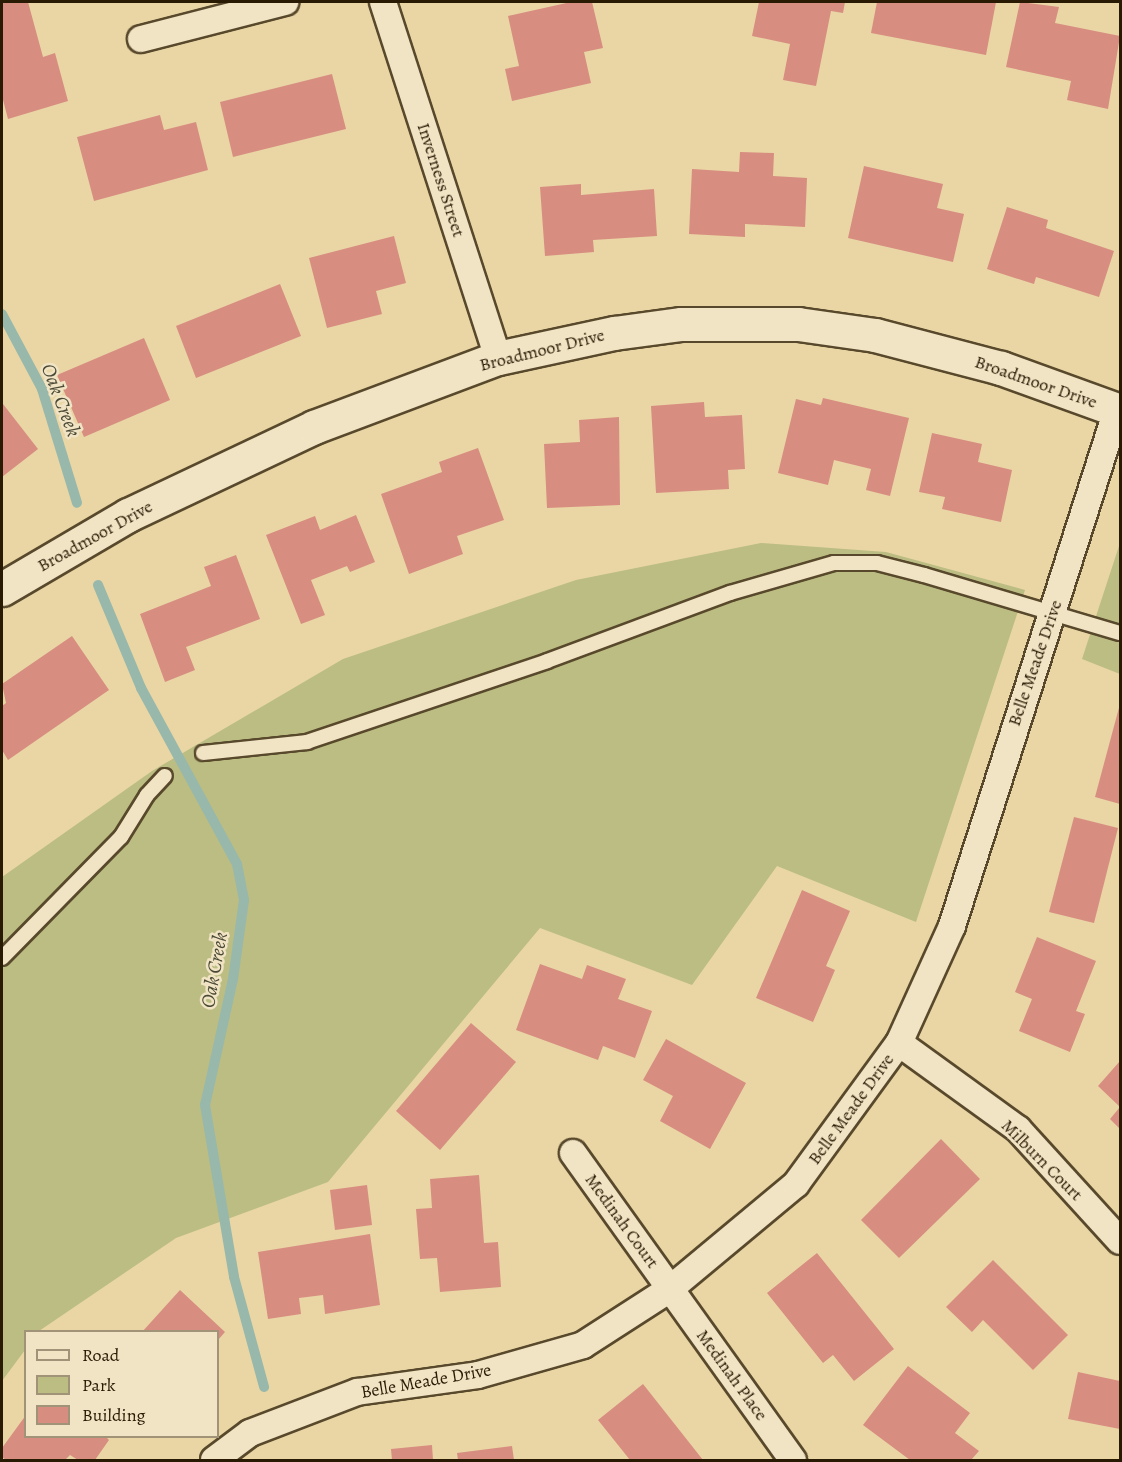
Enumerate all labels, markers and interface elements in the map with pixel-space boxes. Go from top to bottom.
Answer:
street label: Inverness Street [412,120,470,240]
street label: Broadmoor Drive [477,324,607,376]
street label: Broadmoor Drive [972,351,1100,413]
water label: Oak Creek [36,360,86,440]
street label: Broadmoor Drive [34,496,156,576]
street label: Belle Meade Drive [1003,597,1067,729]
water label: Oak Creek [196,930,232,1010]
street label: Belle Meade Drive [803,1049,899,1169]
street label: Milburn Court [997,1115,1087,1205]
street label: Medinah Court [580,1170,664,1272]
street label: Medinah Place [692,1325,772,1425]
legend [24,1330,219,1438]
text: Road [82,1343,119,1367]
street label: Belle Meade Drive [359,1359,493,1403]
text: Park [82,1373,116,1397]
text: Building [82,1403,146,1427]

